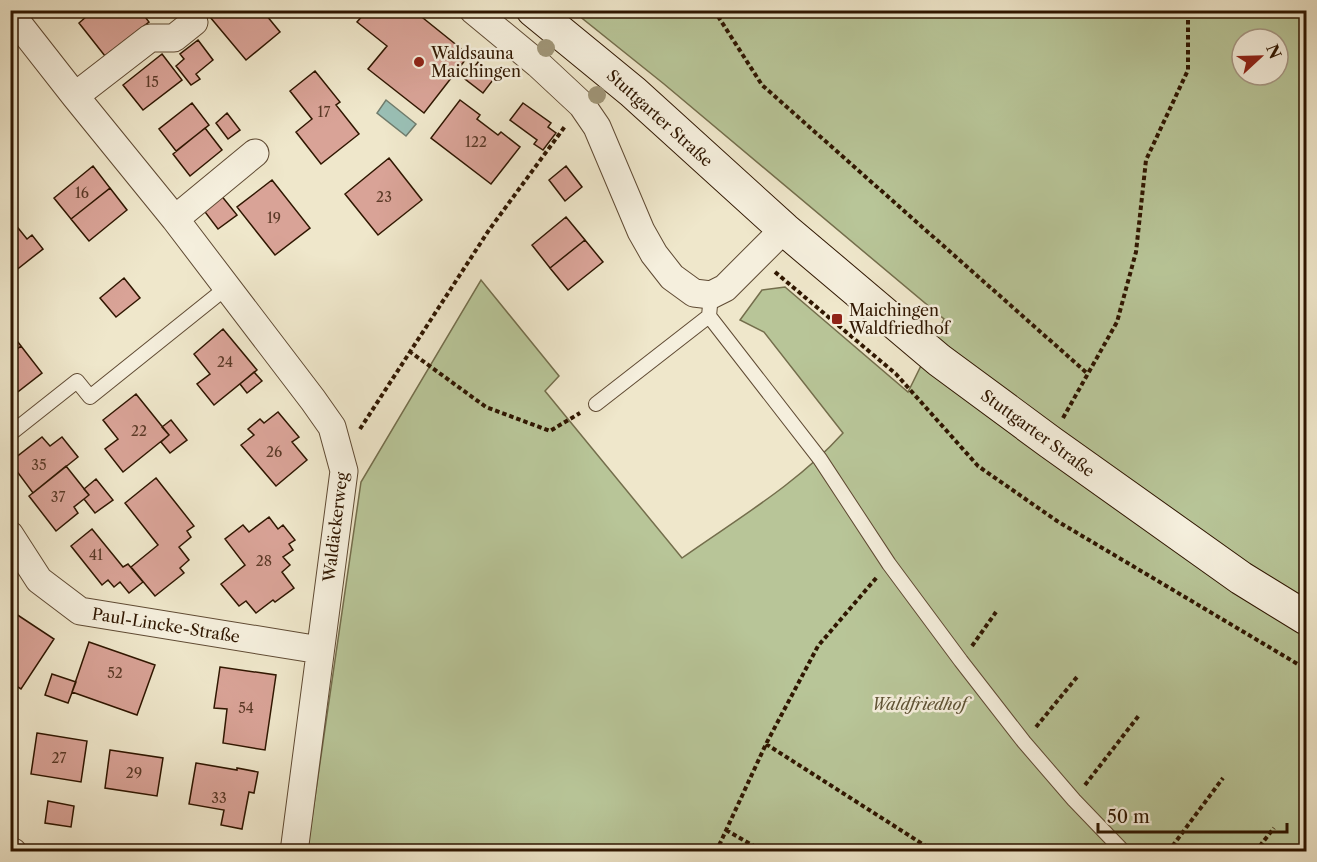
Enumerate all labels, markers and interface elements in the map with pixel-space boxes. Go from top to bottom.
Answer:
north arrow [1230,27,1290,87]
text: N [1262,41,1286,62]
place label: Waldsauna Maichingen [430,43,521,81]
marker: Waldsauna Maichingen [412,55,426,69]
street label: Stuttgarter Straße [603,65,717,171]
house number: 15 [145,73,159,91]
house number: 17 [318,103,330,121]
house number: 122 [465,133,487,151]
house number: 16 [75,184,89,202]
house number: 23 [376,188,392,206]
house number: 19 [267,209,281,227]
place label: Maichingen Waldfriedhof [848,300,952,338]
marker: Maichingen Waldfriedhof [830,312,844,326]
house number: 24 [217,353,233,371]
street label: Stuttgarter Straße [977,385,1099,481]
house number: 22 [131,422,147,440]
house number: 26 [266,443,282,461]
house number: 35 [31,456,47,474]
street label: Waldäckerweg [318,470,352,584]
house number: 37 [51,488,65,506]
house number: 41 [89,546,103,564]
house number: 28 [256,552,272,570]
street label: Paul-Lincke-Straße [91,603,242,647]
house number: 52 [107,664,123,682]
park label: Waldfriedhof [872,694,972,714]
house number: 54 [238,699,254,717]
house number: 27 [52,749,67,767]
house number: 29 [126,764,142,782]
house number: 33 [211,789,227,807]
scale bar [1098,796,1287,834]
text: 50 m [1107,806,1150,828]

